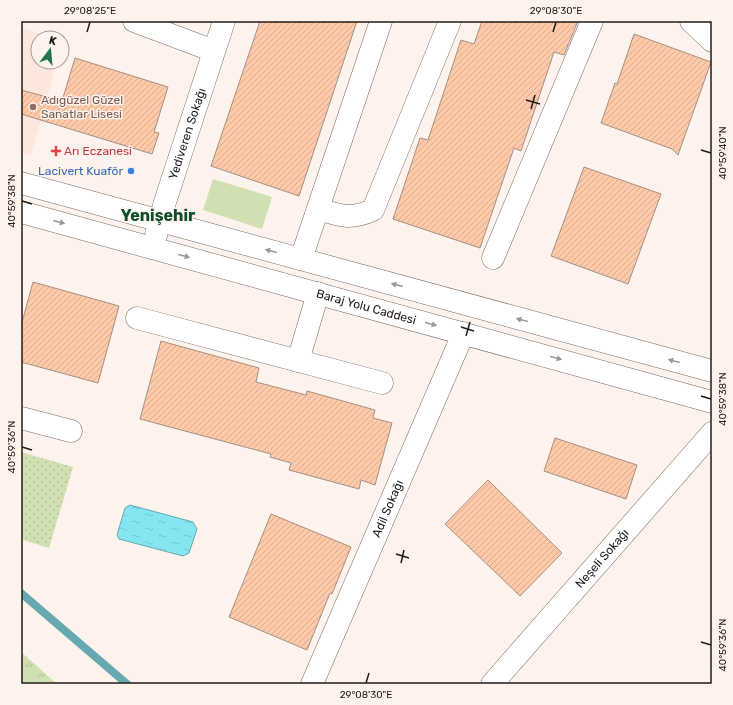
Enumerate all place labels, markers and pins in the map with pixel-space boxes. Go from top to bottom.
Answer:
place label: Adıgüzel Güzel Sanatlar Lisesi [41,93,123,121]
marker: Adıgüzel Güzel Sanatlar Lisesi [28,102,38,112]
place label: Arı Eczanesi [64,144,132,158]
marker: Arı Eczanesi [51,146,61,156]
place label: Lacivert Kuaför [38,164,123,178]
marker: Lacivert Kuaför [126,166,136,176]

